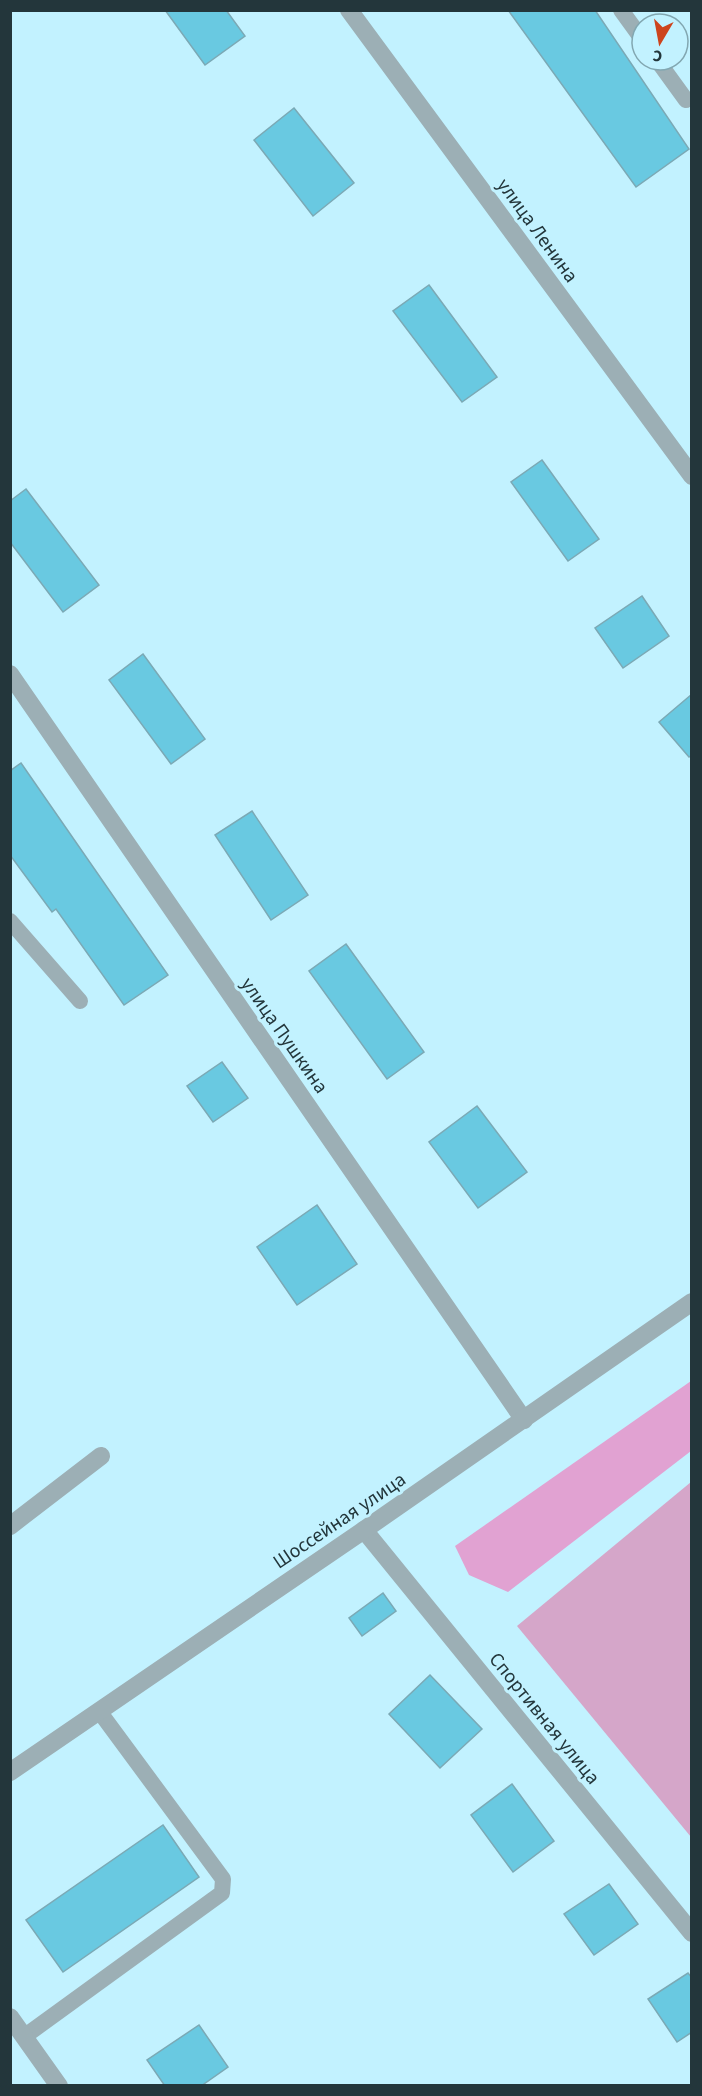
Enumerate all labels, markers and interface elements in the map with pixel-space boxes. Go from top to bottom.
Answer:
north arrow [630,12,690,72]
text: С [651,44,664,67]
street label: улица Ленина [490,173,585,288]
street label: улица Пушкина [234,972,335,1099]
street label: Шоссейная улица [267,1466,412,1576]
street label: Спортивная улица [482,1647,606,1791]

